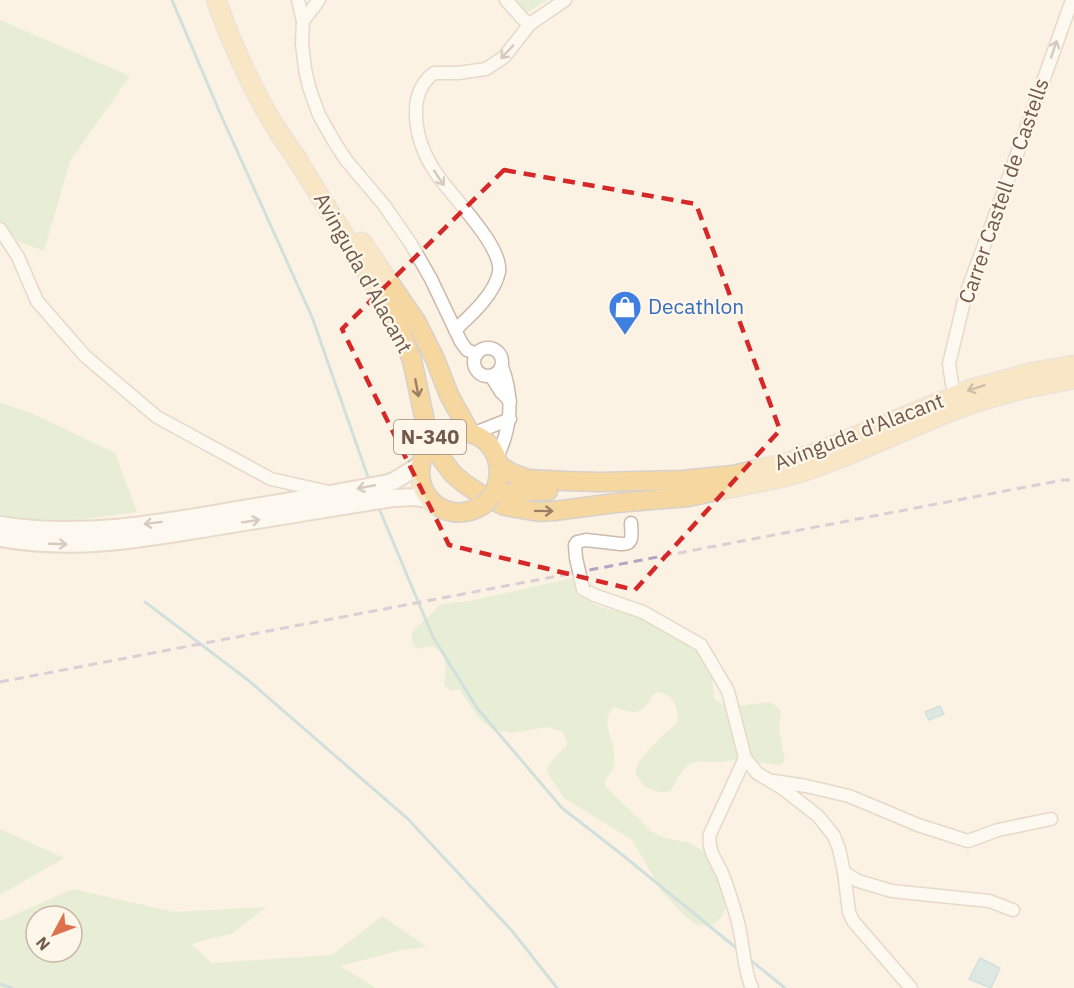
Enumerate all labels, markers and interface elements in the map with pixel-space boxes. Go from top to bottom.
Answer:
one-way arrow [1049,40,1060,59]
one-way arrow [500,45,514,60]
street label: Carrer Castell de Castells [951,74,1055,307]
one-way arrow [433,169,446,186]
street label: Avinguda d'Alacant [308,187,420,358]
shop icon: Decathlon [607,289,643,336]
place label: Decathlon [648,292,744,320]
one-way arrow [412,378,423,398]
one-way arrow [967,383,986,394]
street label: Avinguda d'Alacant [770,386,947,476]
road number: N-340 [394,420,466,454]
one-way arrow [357,482,377,493]
one-way arrow [533,505,553,517]
one-way arrow [241,516,261,527]
one-way arrow [144,518,164,529]
one-way arrow [48,538,68,550]
north arrow [24,904,84,964]
text: N [31,933,54,955]

